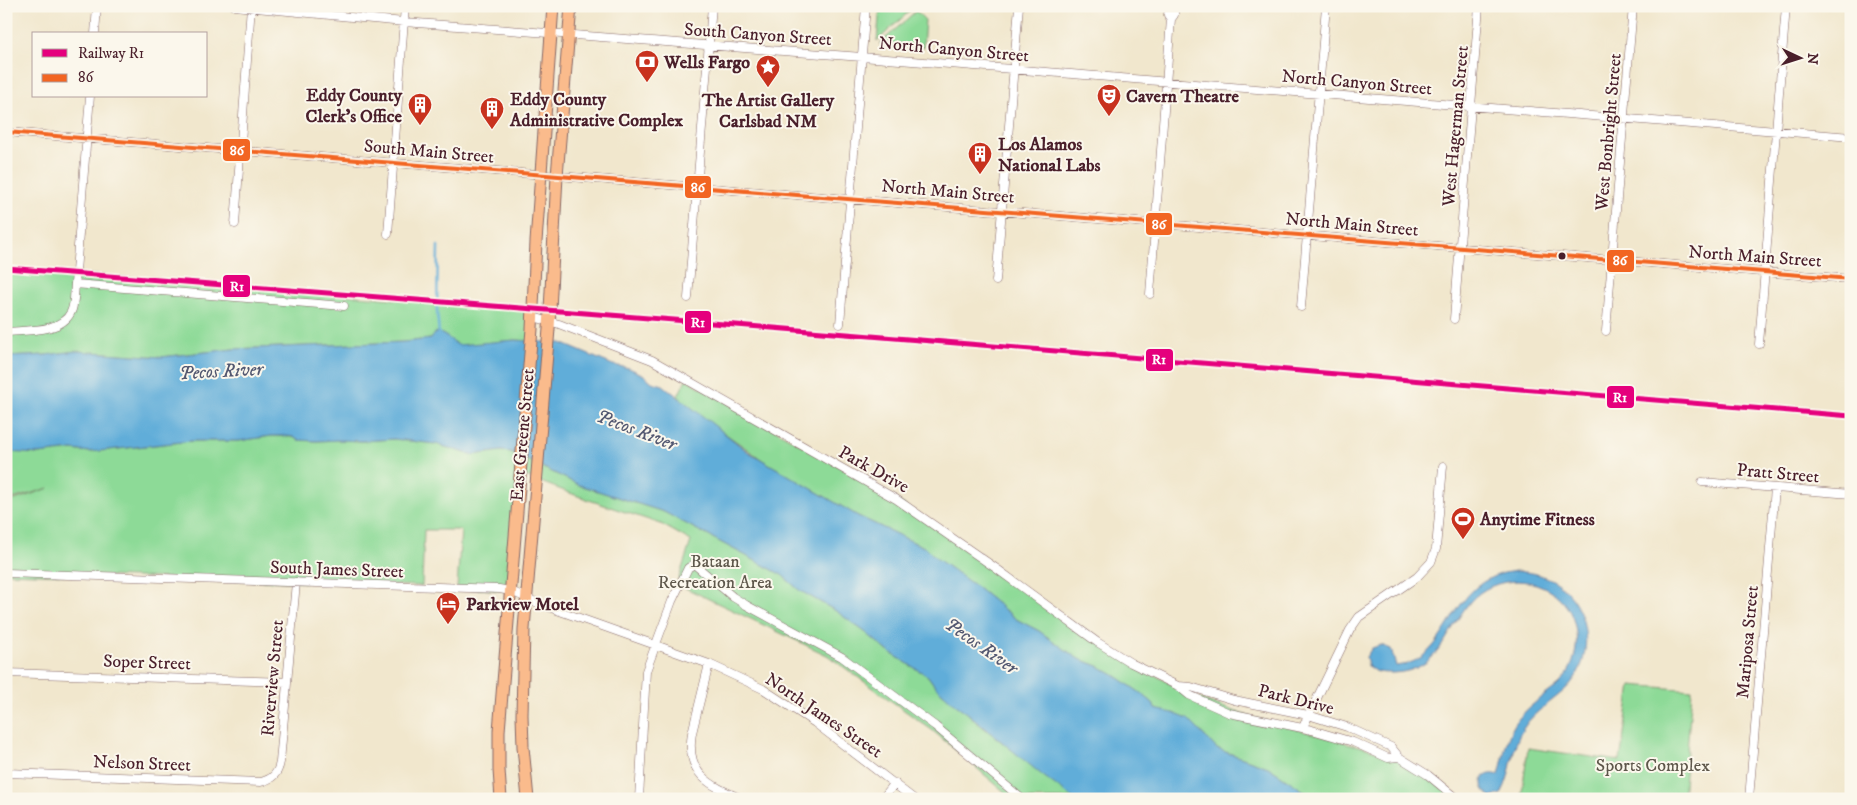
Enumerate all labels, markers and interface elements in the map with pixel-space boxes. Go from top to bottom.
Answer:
street label: South Canyon Street [683,19,833,51]
legend [32,32,208,98]
street label: North Canyon Street [878,32,1030,68]
north arrow [1774,32,1824,82]
text: Railway R1 [78,44,144,63]
street label: West Hagerman Street [1438,45,1474,208]
bank icon: Wells Fargo [634,49,660,83]
place label: Wells Fargo [663,52,750,74]
street label: West Bonbright Street [1591,52,1627,213]
text: N [1803,52,1821,66]
place icon: The Artist Gallery Carlsbad NM [755,54,781,88]
street label: North Canyon Street [1281,65,1433,101]
text: 86 [78,68,95,87]
theatre icon: Cavern Theatre [1096,83,1122,117]
place label: Eddy County Clerk's Office [306,85,403,128]
place label: Cavern Theatre [1126,86,1239,108]
place label: Eddy County Administrative Complex [509,89,683,132]
place label: The Artist Gallery Carlsbad NM [701,90,835,133]
building icon: Eddy County Clerk's Office [407,92,433,126]
building icon: Eddy County Administrative Complex [479,96,505,130]
place label: Los Alamos National Labs [998,134,1101,177]
street label: South Main Street [363,135,495,169]
line badge: 86 [222,138,251,162]
building icon: Los Alamos National Labs [967,141,993,175]
text: 86 [230,142,245,160]
line badge: 86 [684,175,712,199]
street label: North Main Street [880,175,1016,209]
text: 86 [691,179,706,197]
street label: North Main Street [1284,208,1420,242]
line badge: 86 [1145,212,1173,236]
text: 86 [1152,216,1167,234]
street label: North Main Street [1688,241,1822,273]
line badge: 86 [1606,249,1635,273]
unlabelled marker [1557,251,1567,261]
text: 86 [1613,252,1628,270]
line badge: R1 [222,274,251,298]
text: R1 [230,278,244,296]
line badge: R1 [684,310,712,334]
text: R1 [691,314,705,332]
line badge: R1 [1145,348,1174,372]
text: R1 [1152,351,1166,369]
water label: Pecos River [179,358,266,385]
street label: East Greene Street [506,367,540,503]
line badge: R1 [1606,385,1635,409]
text: R1 [1613,389,1627,407]
water label: Pecos River [593,405,682,457]
street label: Park Drive [834,441,913,498]
street label: Pratt Street [1736,459,1820,489]
sports icon: Anytime Fitness [1450,506,1476,540]
place label: Anytime Fitness [1479,509,1595,531]
park label: Bataan Recreation Area [658,551,773,594]
street label: South James Street [270,557,404,583]
street label: Mariposa Street [1732,584,1764,699]
hotel icon: Parkview Motel [435,591,461,625]
place label: Parkview Motel [466,594,579,616]
water label: Pecos River [940,613,1024,681]
street label: Riverview Street [257,619,289,737]
street label: Soper Street [103,650,191,676]
street label: North James Street [761,668,886,763]
street label: Park Drive [1255,680,1336,720]
street label: Nelson Street [93,751,191,777]
park label: Sports Complex [1596,755,1710,777]

